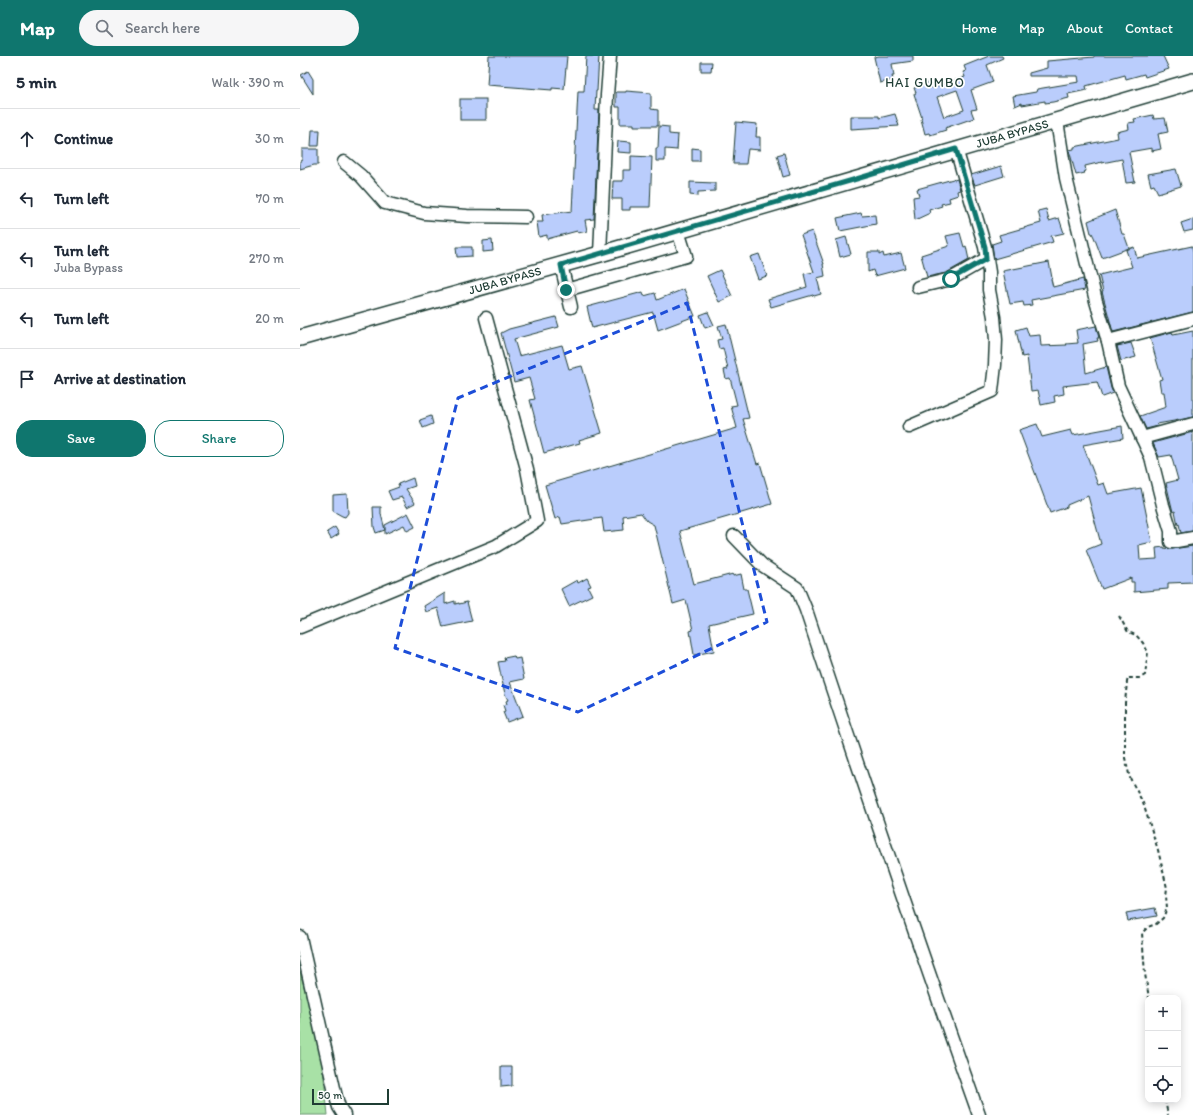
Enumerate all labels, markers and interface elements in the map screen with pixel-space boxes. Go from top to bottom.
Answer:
search box [79,10,359,46]
text: Map [20,17,55,40]
icon: search [93,17,115,39]
text: Search here [125,19,200,37]
text: Home [962,20,997,37]
text: Map [1019,20,1045,37]
text: About [1067,20,1103,37]
text: Contact [1125,20,1173,37]
text: 5 min [16,72,56,92]
text: Walk · 390 m [212,75,284,90]
district label: HAI GUMBO [885,75,965,90]
street label: JUBA BYPASS [975,116,1050,151]
icon: ahead [16,128,38,150]
text: Continue [54,130,113,148]
text: 30 m [255,131,284,146]
icon: left [16,188,38,210]
text: Turn left [54,190,109,208]
text: 70 m [256,191,284,206]
text: Turn left [54,242,109,260]
icon: left [16,248,38,270]
text: 270 m [249,251,284,266]
text: Juba Bypass [54,260,123,275]
street label: JUBA BYPASS [467,264,543,297]
route start [942,270,960,288]
route end [557,281,575,299]
icon: left [16,308,38,330]
text: Turn left [54,310,109,328]
text: 20 m [255,311,284,326]
icon: arrive [16,368,38,390]
text: Arrive at destination [54,370,186,388]
button: Save [16,420,146,457]
button: Share [154,420,284,457]
map controls [1145,995,1181,1103]
button: + [1145,995,1181,1031]
button: − [1145,1031,1181,1067]
button: locate [1145,1067,1181,1103]
scale bar [312,1087,389,1106]
text: 50 m [318,1089,342,1102]

